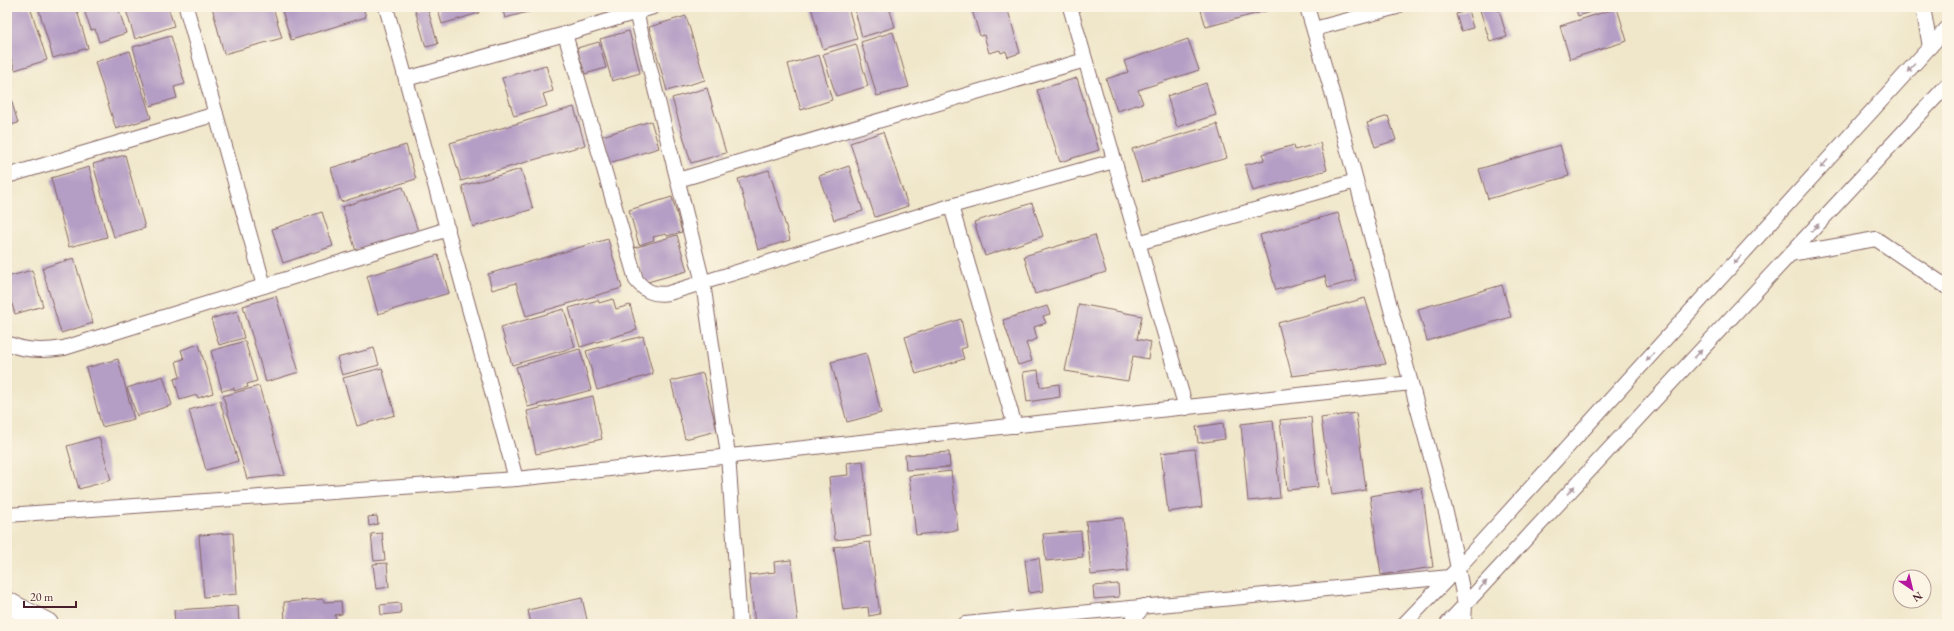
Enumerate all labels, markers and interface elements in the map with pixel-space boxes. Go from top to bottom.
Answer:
one-way arrow [1907,63,1916,73]
one-way arrow [1819,159,1829,169]
one-way arrow [1810,223,1820,233]
one-way arrow [1733,256,1742,265]
one-way arrow [1693,349,1703,359]
one-way arrow [1645,352,1654,362]
one-way arrow [1567,485,1576,495]
north arrow [1892,569,1932,609]
one-way arrow [1478,580,1488,590]
scale bar [24,583,76,609]
text: 20 m [30,589,54,605]
text: N [1910,589,1925,606]

